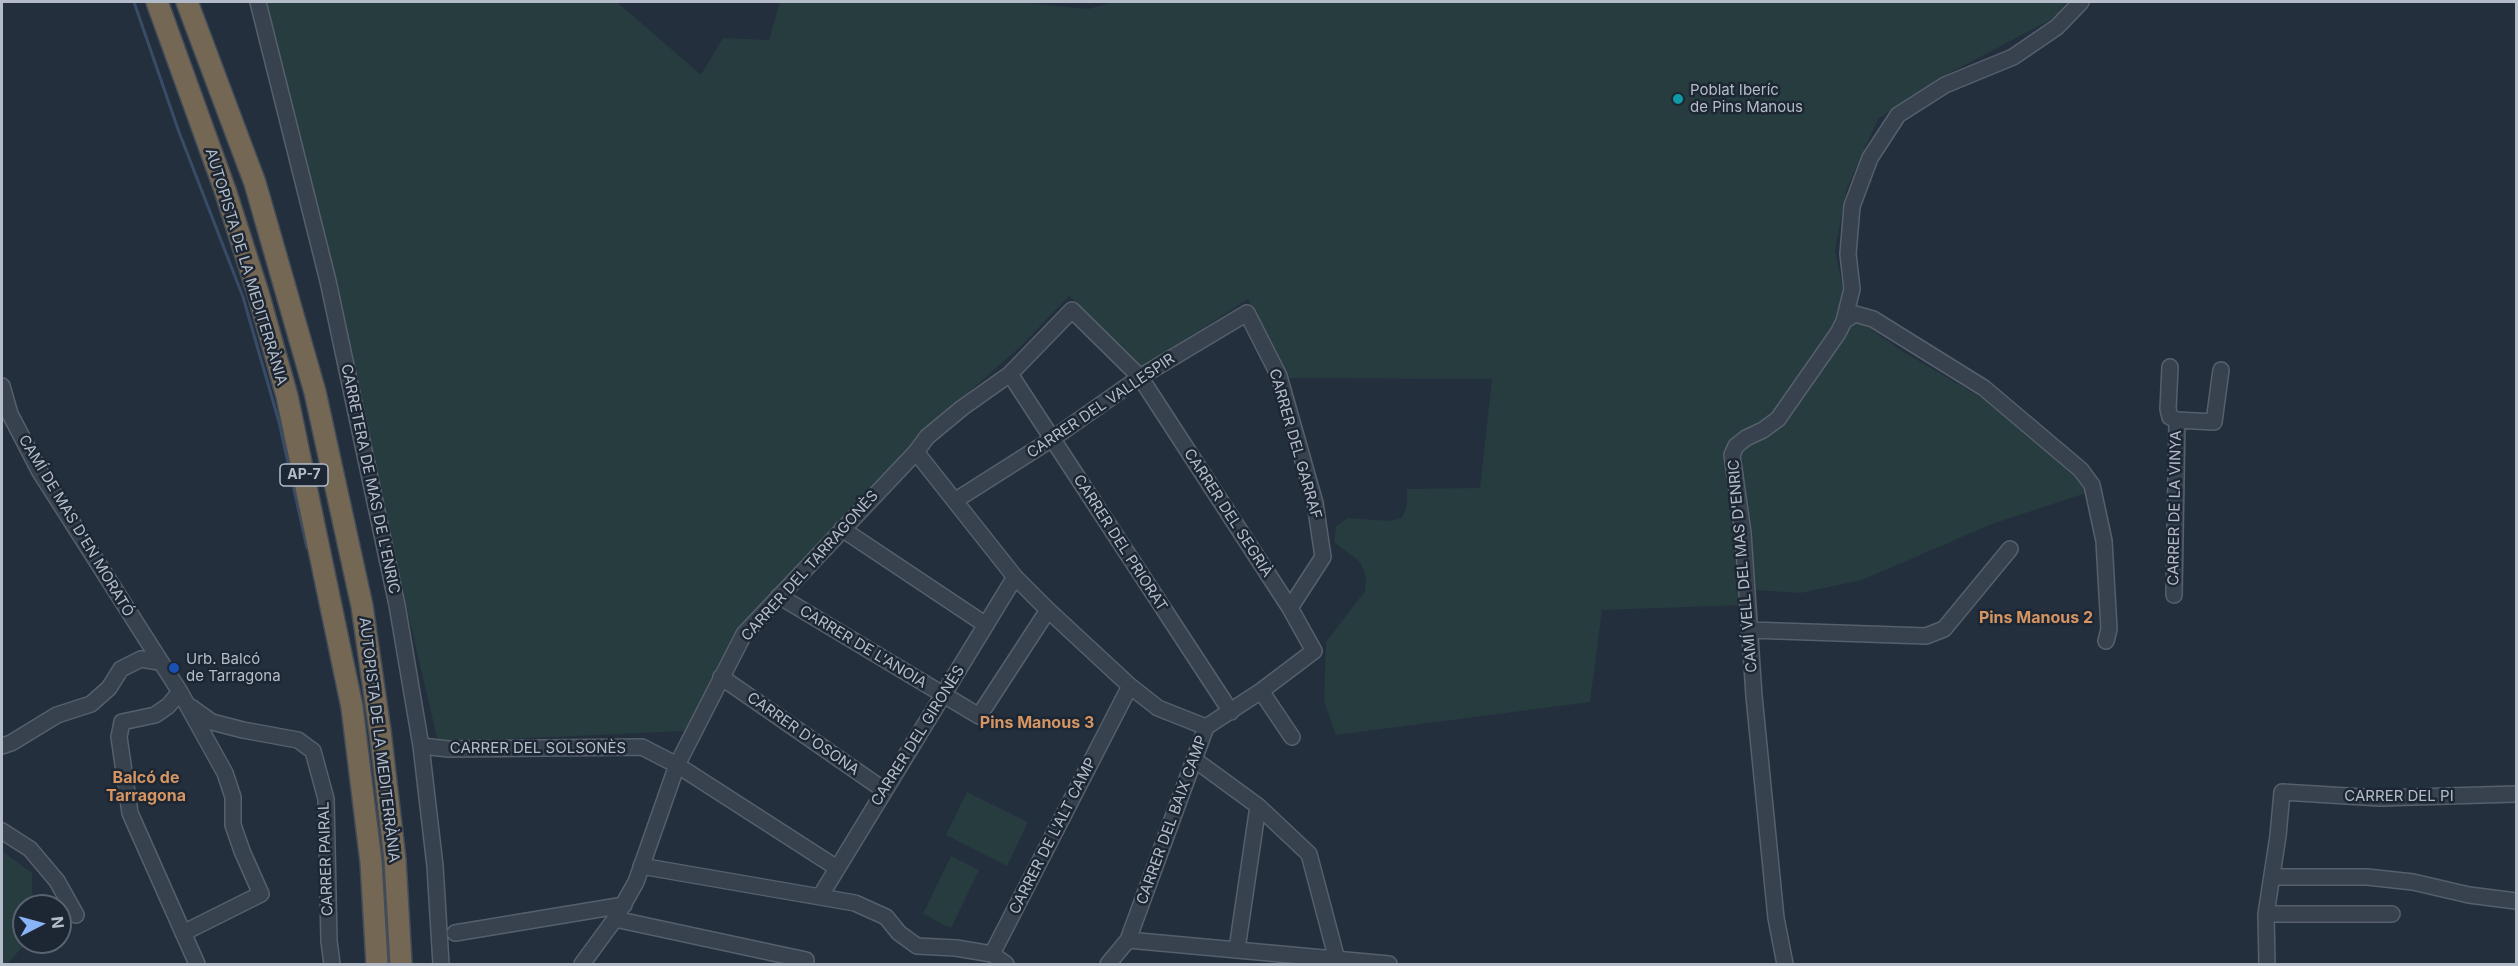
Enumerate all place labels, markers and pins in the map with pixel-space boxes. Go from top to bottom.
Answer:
place label: Poblat Iberíc de Pins Manous [1690,81,1803,116]
marker: Poblat Iberíc de Pins Manous [1671,92,1685,106]
place label: Urb. Balcó de Tarragona [186,650,281,685]
marker: Urb. Balcó de Tarragona [167,661,181,675]

